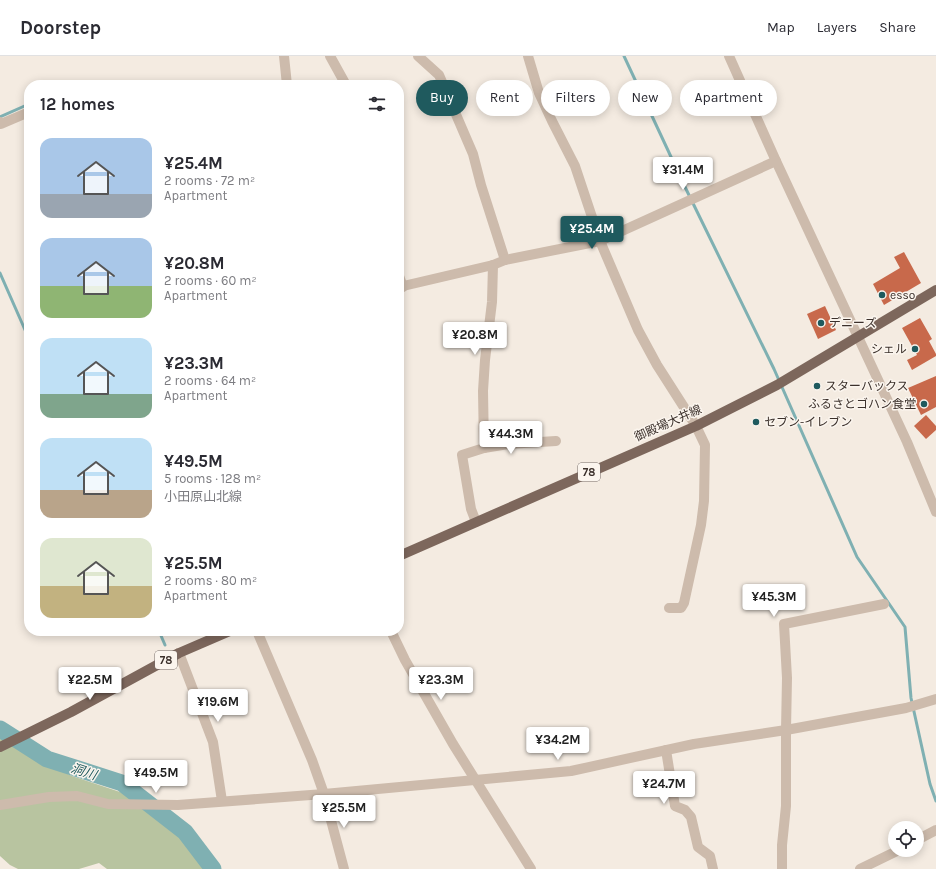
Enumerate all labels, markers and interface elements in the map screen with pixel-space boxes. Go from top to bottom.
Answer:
text: Doorstep [20,17,101,39]
text: Map [767,19,795,36]
text: Layers [817,19,857,36]
text: Share [879,19,916,36]
chip: Buy [416,80,468,116]
chip: Rent [476,80,533,116]
chip: Filters [541,80,610,116]
chip: New [618,80,672,116]
chip: Apartment [680,80,777,116]
icon: filters [366,93,388,115]
text: 12 homes [40,94,115,114]
text: ¥25.4M [164,153,223,173]
icon: home [72,154,120,202]
pin: ¥31.4M [650,157,716,191]
text: ¥31.4M [662,162,704,177]
text: 2 rooms · 72 m² [164,173,255,188]
text: Apartment [164,188,227,203]
pin: ¥25.4M [559,216,625,250]
text: ¥25.4M [570,221,614,236]
text: ¥20.8M [164,253,225,273]
icon: home [72,254,120,302]
text: 2 rooms · 60 m² [164,273,257,288]
text: Apartment [164,288,227,303]
place label: esso [890,288,915,302]
marker: esso [877,290,887,300]
place label: デニーズ [829,316,876,330]
marker: デニーズ [816,318,826,328]
pin: ¥20.8M [442,322,508,356]
text: ¥20.8M [452,327,498,342]
place label: シェル [871,342,907,356]
marker: シェル [910,344,920,354]
text: ¥23.3M [164,353,224,373]
icon: home [72,354,120,402]
text: 2 rooms · 64 m² [164,373,256,388]
place label: スターバックス [825,379,909,393]
marker: スターバックス [812,381,822,391]
text: Apartment [164,388,227,403]
place label: ふるさとゴハン食堂 [808,397,916,411]
marker: ふるさとゴハン食堂 [919,399,929,409]
street label: 御殿場大井線 [632,402,704,444]
place label: セブン-イレブン [764,415,852,429]
marker: セブン-イレブン [751,417,761,427]
pin: ¥44.3M [478,421,544,455]
text: ¥44.3M [488,426,534,441]
text: ¥49.5M [164,451,223,471]
icon: home [72,454,120,502]
road number: 78 [578,463,600,481]
text: 5 rooms · 128 m² [164,471,261,486]
text: 小田原山北線 [164,489,242,504]
text: ¥25.5M [164,553,223,573]
icon: home [72,554,120,602]
text: 2 rooms · 80 m² [164,573,257,588]
pin: ¥45.3M [741,584,807,618]
text: Apartment [164,588,227,603]
text: ¥45.3M [751,589,797,604]
road number: 78 [155,651,177,669]
pin: ¥22.5M [57,667,123,701]
pin: ¥23.3M [408,667,474,701]
text: ¥22.5M [67,672,113,687]
text: ¥23.3M [418,672,464,687]
pin: ¥19.6M [185,689,251,723]
text: ¥19.6M [197,694,239,709]
pin: ¥34.2M [525,727,591,761]
text: ¥34.2M [535,732,581,747]
water label: 洞川 [69,760,100,783]
pin: ¥49.5M [123,760,189,794]
text: ¥49.5M [133,765,179,780]
pin: ¥24.7M [631,771,697,805]
text: ¥24.7M [642,776,686,791]
pin: ¥25.5M [311,795,377,829]
text: ¥25.5M [322,800,366,815]
map controls [888,821,924,857]
button: locate [888,821,924,857]

